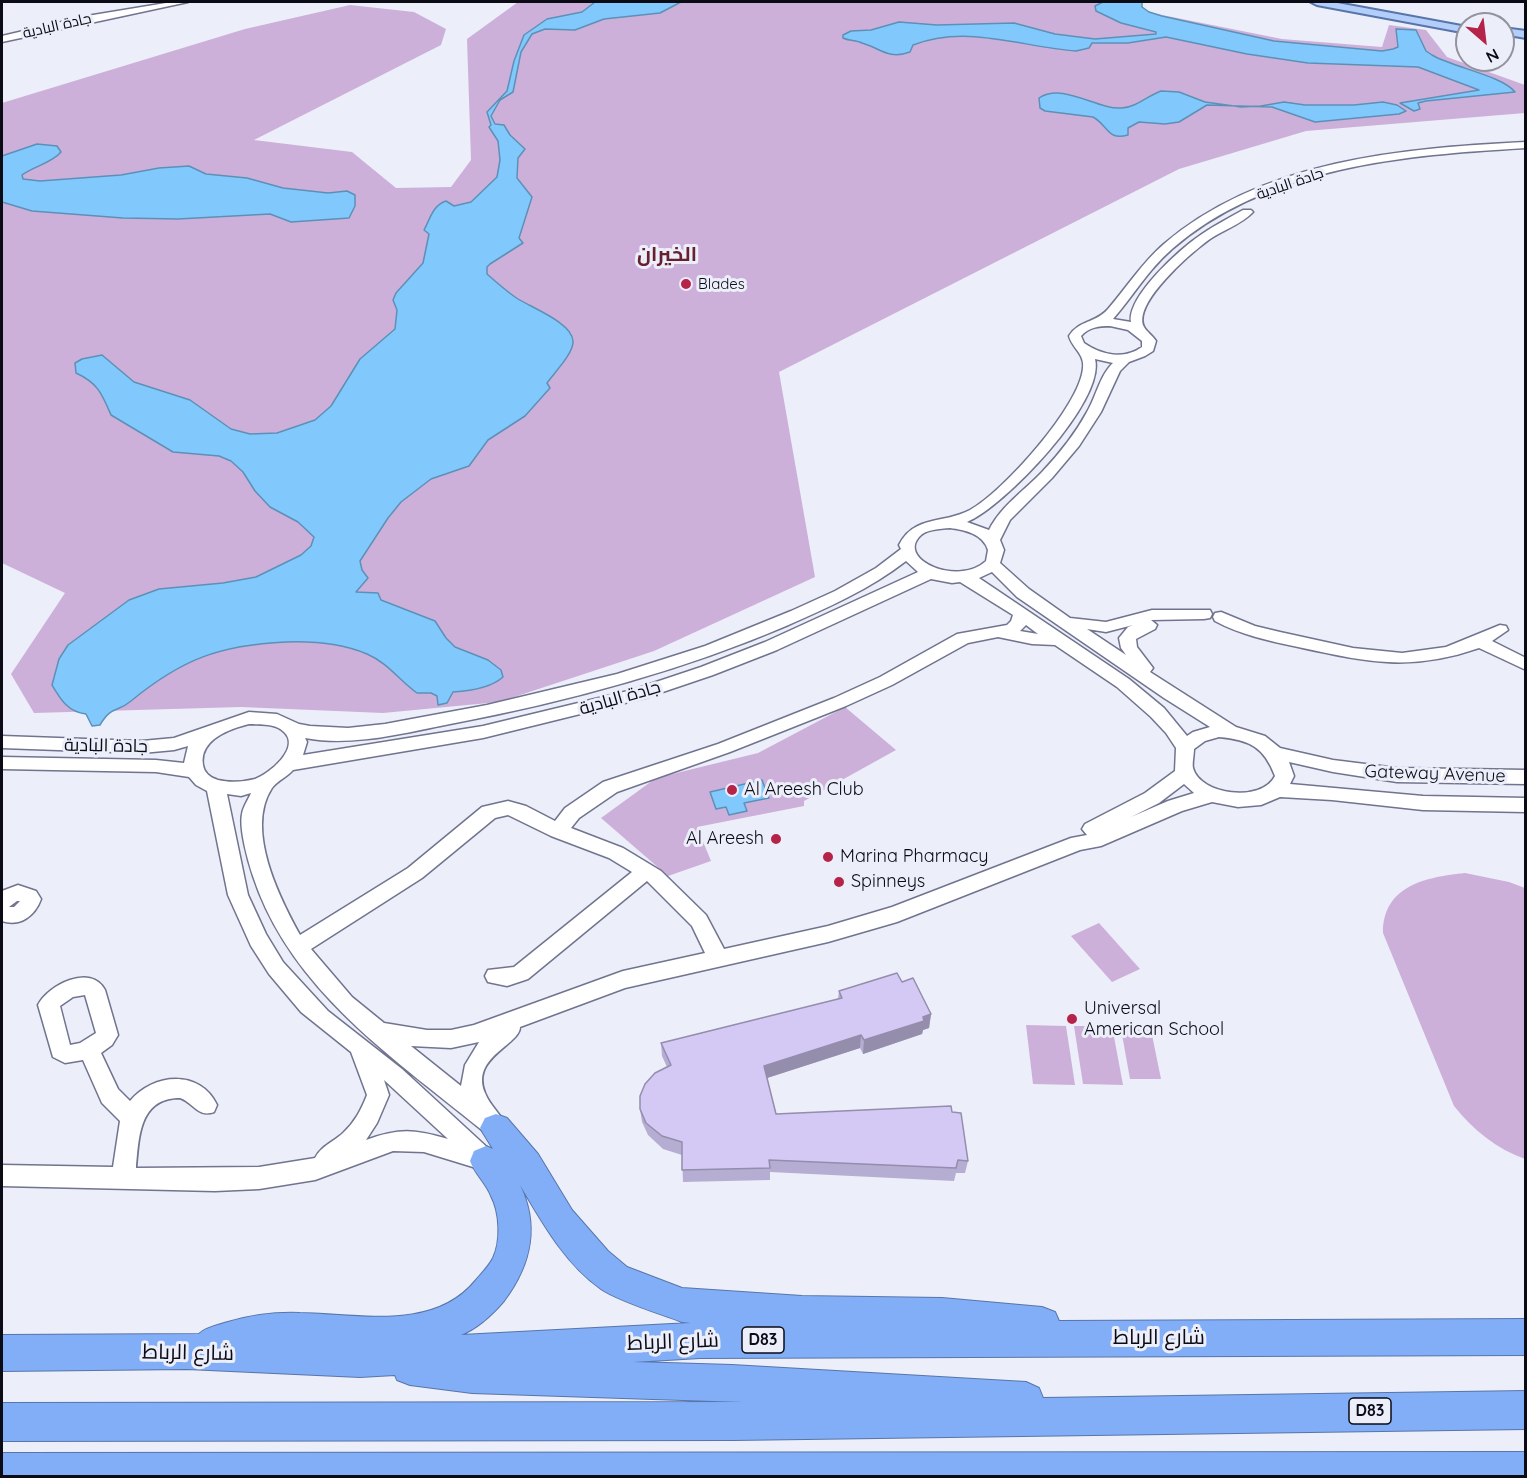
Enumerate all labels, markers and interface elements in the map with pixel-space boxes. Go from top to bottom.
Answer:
street label: جادة البادية [21,9,93,43]
north arrow [1455,12,1515,72]
text: N [1483,45,1502,68]
street label: جادة البادية [1254,164,1326,204]
district label: الخيران [637,243,697,267]
place label: Blades [698,275,745,293]
marker: Blades [679,277,693,291]
street label: جادة البادية [577,676,663,720]
street label: جادة البادية [64,734,148,758]
street label: Gateway Avenue [1364,761,1506,787]
place label: Al Areesh Club [744,779,864,801]
marker: Al Areesh Club [725,783,739,797]
place label: Al Areesh [686,828,764,850]
marker: Al Areesh [769,832,783,846]
place label: Marina Pharmacy [840,846,988,868]
marker: Marina Pharmacy [821,850,835,864]
place label: Spinneys [851,871,925,893]
marker: Spinneys [832,875,846,889]
place label: Universal American School [1084,998,1224,1040]
marker: Universal American School [1065,1012,1079,1026]
street label: شارع الرباط [1113,1325,1205,1351]
road number: D83 [742,1327,784,1353]
street label: شارع الرباط [627,1328,719,1356]
street label: شارع الرباط [142,1340,234,1366]
road number: D83 [1349,1398,1391,1424]

